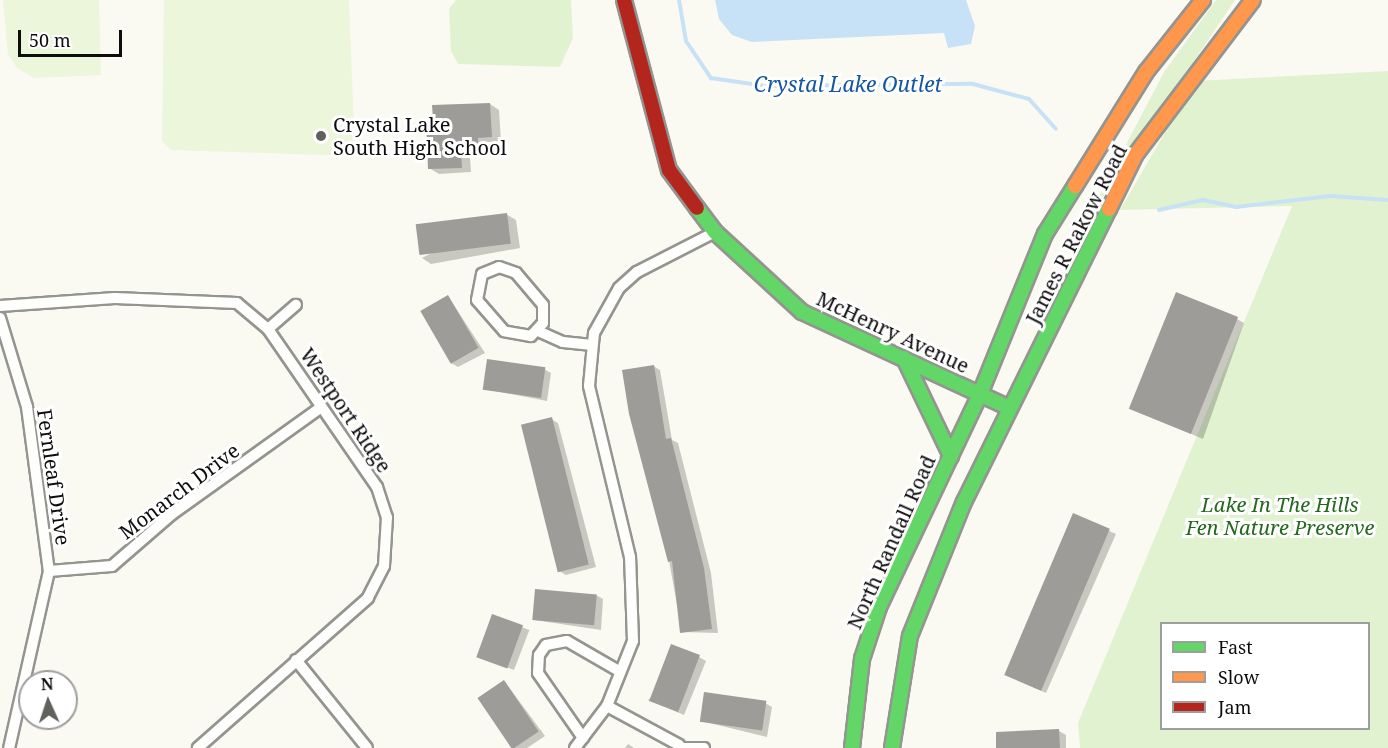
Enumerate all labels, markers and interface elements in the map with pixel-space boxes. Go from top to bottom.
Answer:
scale bar [21,18,124,56]
text: 50 m [29,28,71,52]
water label: Crystal Lake Outlet [754,71,942,97]
place label: Crystal Lake South High School [333,112,507,159]
marker: Crystal Lake South High School [314,129,328,143]
street label: James R Rakow Road [1020,140,1132,328]
street label: McHenry Avenue [813,286,973,378]
street label: Westport Ridge [295,343,397,477]
street label: Fernleaf Drive [33,407,75,547]
street label: Monarch Drive [114,438,244,544]
street label: North Randall Road [842,451,940,633]
park label: Lake In The Hills Fen Nature Preserve [1186,492,1374,539]
legend [1160,622,1370,730]
text: Fast [1218,635,1253,659]
text: Slow [1218,665,1259,689]
north arrow [18,670,78,730]
text: N [40,673,54,695]
text: Jam [1218,695,1252,719]

